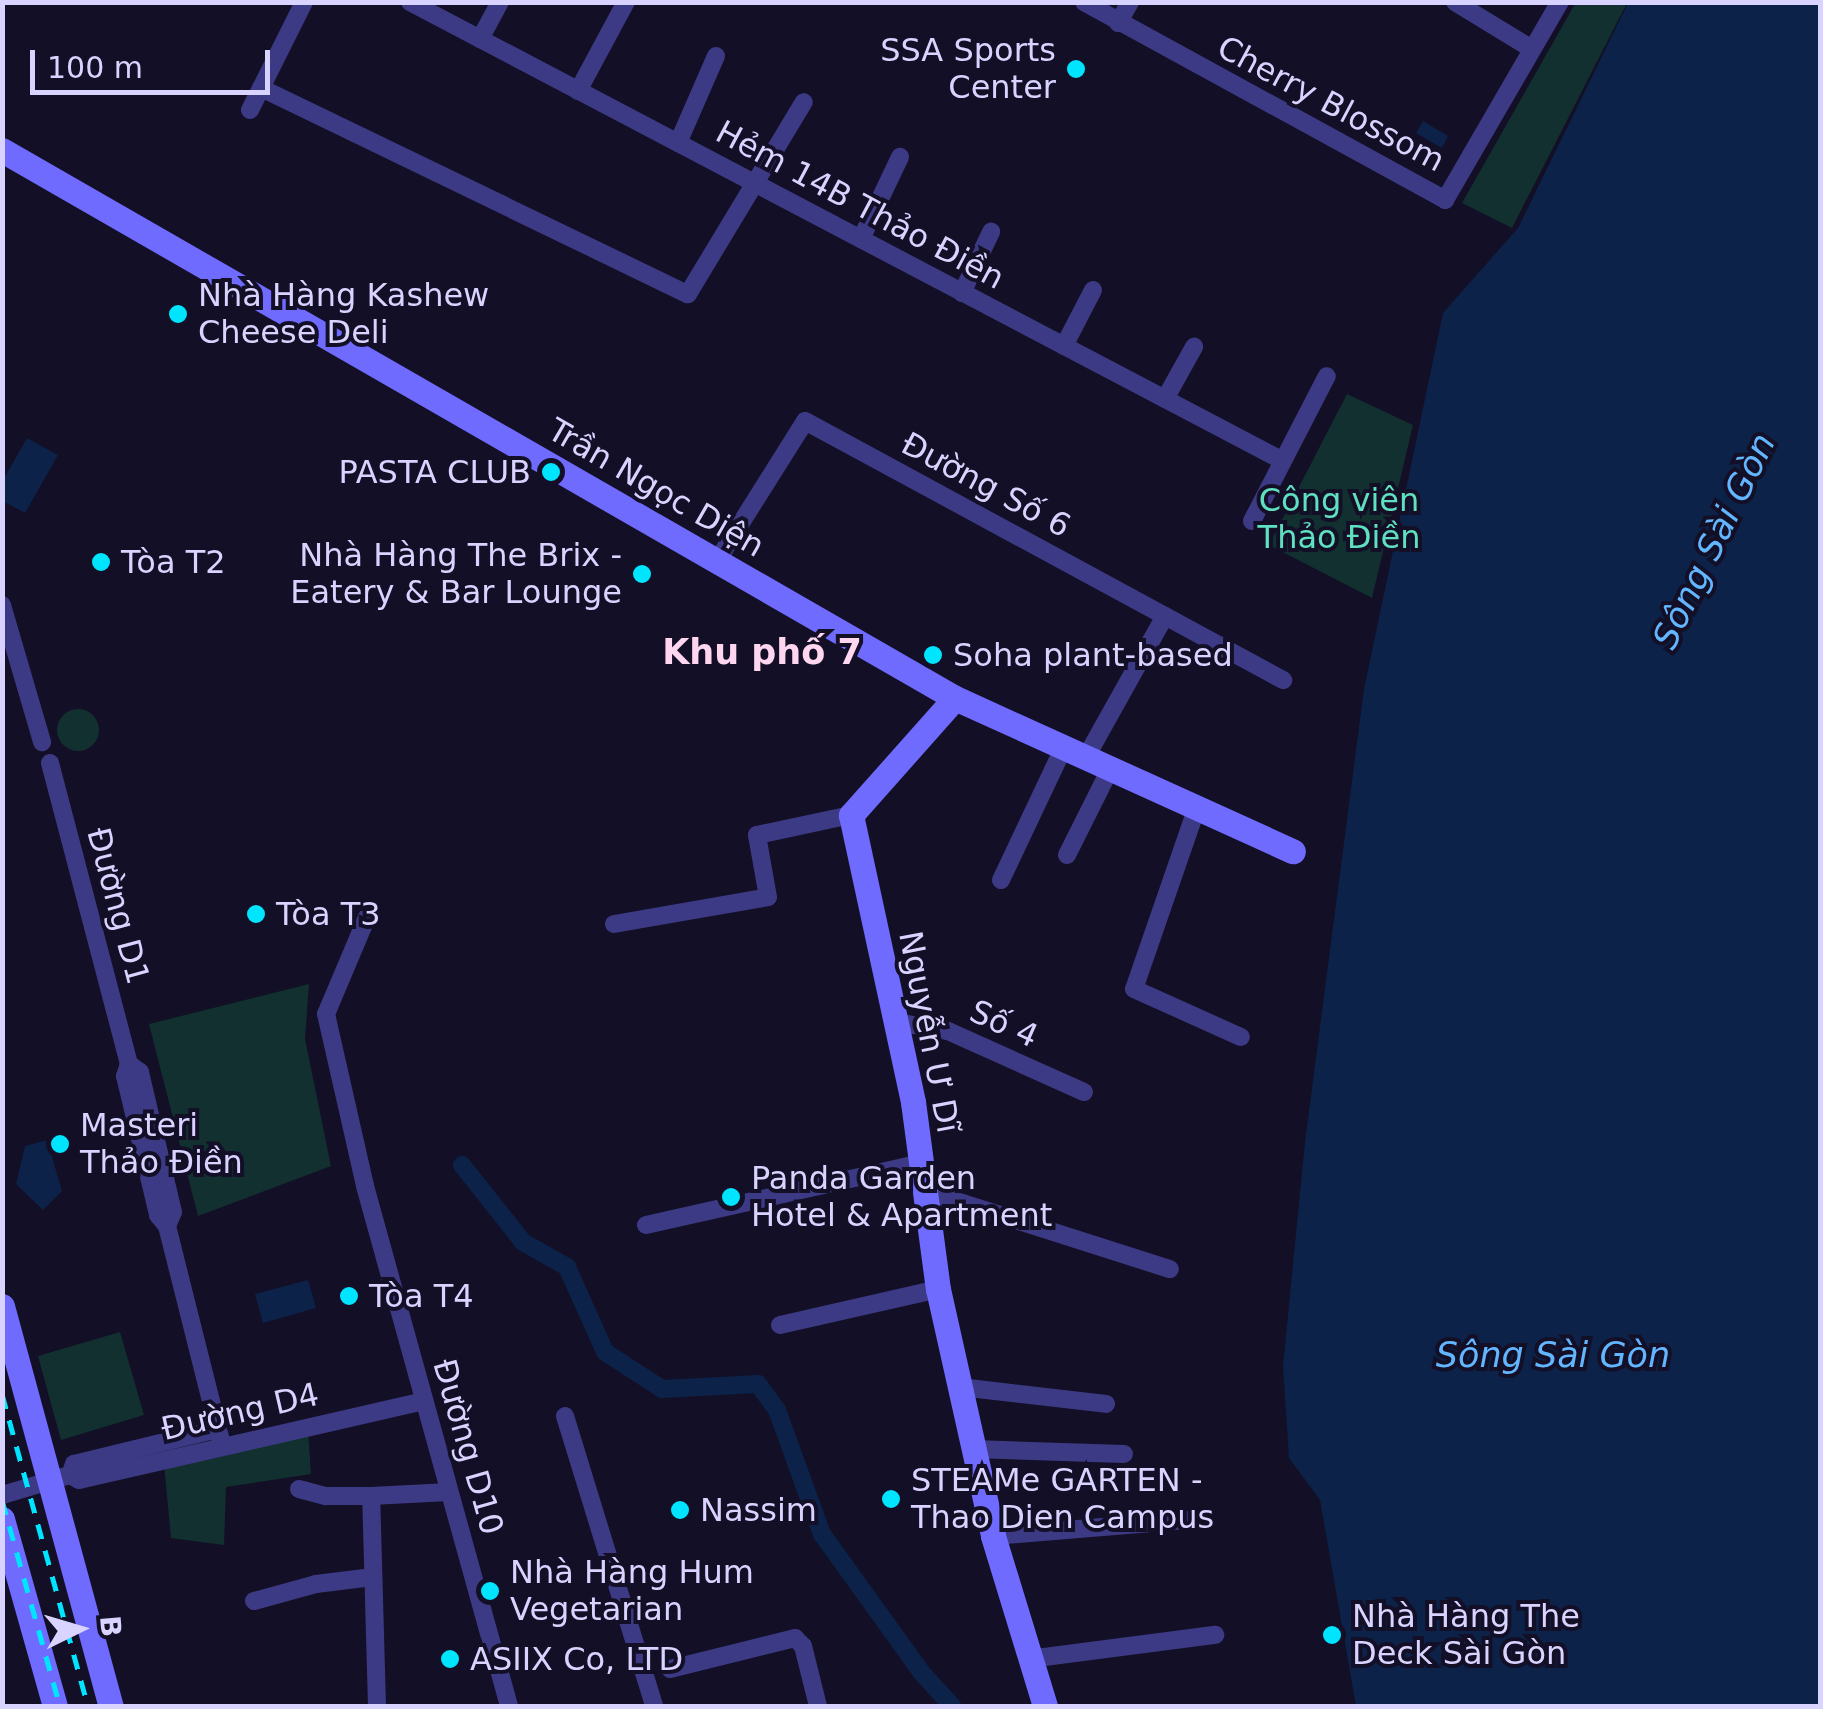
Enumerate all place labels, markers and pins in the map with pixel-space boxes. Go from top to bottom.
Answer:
place label: SSA Sports Center [880,32,1056,107]
marker: SSA Sports Center [1065,58,1087,80]
place label: Nhà Hàng Kashew Cheese Deli [198,277,489,352]
marker: Nhà Hàng Kashew Cheese Deli [167,303,189,325]
place label: PASTA CLUB [338,453,531,491]
marker: PASTA CLUB [540,461,562,483]
place label: Nhà Hàng The Brix - Eatery & Bar Lounge [290,537,622,612]
place label: Tòa T2 [121,543,226,581]
marker: Tòa T2 [90,551,112,573]
marker: Nhà Hàng The Brix - Eatery & Bar Lounge [631,563,653,585]
place label: Soha plant-based [953,636,1233,674]
marker: Soha plant-based [922,644,944,666]
place label: Tòa T3 [276,895,381,933]
marker: Tòa T3 [245,903,267,925]
place label: Masteri Thảo Điền [80,1107,243,1182]
marker: Masteri Thảo Điền [49,1133,71,1155]
place label: Panda Garden Hotel & Apartment [751,1160,1052,1235]
marker: Panda Garden Hotel & Apartment [720,1186,742,1208]
place label: Tòa T4 [369,1277,474,1315]
marker: Tòa T4 [338,1285,360,1307]
place label: STEAMe GARTEN - Thao Dien Campus [911,1462,1214,1537]
marker: STEAMe GARTEN - Thao Dien Campus [880,1488,902,1510]
place label: Nassim [700,1491,817,1529]
marker: Nassim [669,1499,691,1521]
place label: Nhà Hàng Hum Vegetarian [510,1554,754,1629]
marker: Nhà Hàng Hum Vegetarian [479,1580,501,1602]
place label: Nhà Hàng The Deck Sài Gòn [1352,1598,1580,1673]
marker: Nhà Hàng The Deck Sài Gòn [1321,1624,1343,1646]
place label: ASIIX Co, LTD [470,1640,683,1678]
marker: ASIIX Co, LTD [439,1648,461,1670]

